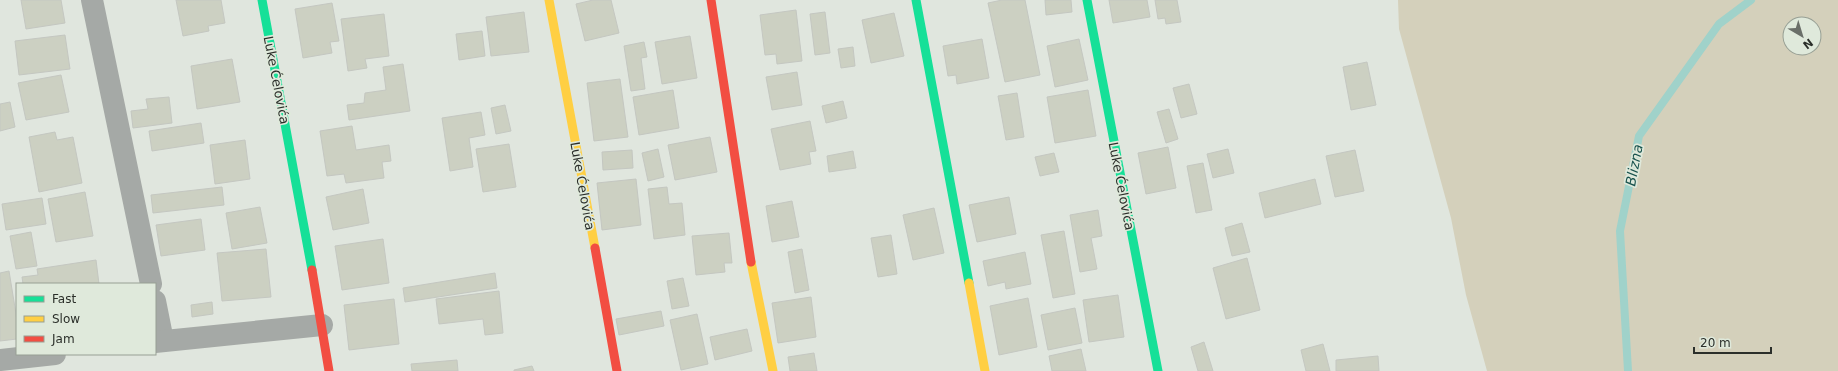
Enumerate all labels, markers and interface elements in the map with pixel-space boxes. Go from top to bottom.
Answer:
north arrow [1782,16,1822,56]
street label: Luke Ćelovića [261,35,292,125]
text: N [1800,36,1815,51]
street label: Luke Ćelovića [567,141,598,231]
street label: Luke Ćelovića [1106,141,1137,231]
water label: Blizna [1622,143,1646,187]
legend [16,283,156,355]
text: Fast [52,292,76,306]
text: Slow [52,312,80,326]
scale bar [1694,329,1771,355]
text: Jam [51,332,75,346]
text: 20 m [1700,336,1731,350]

